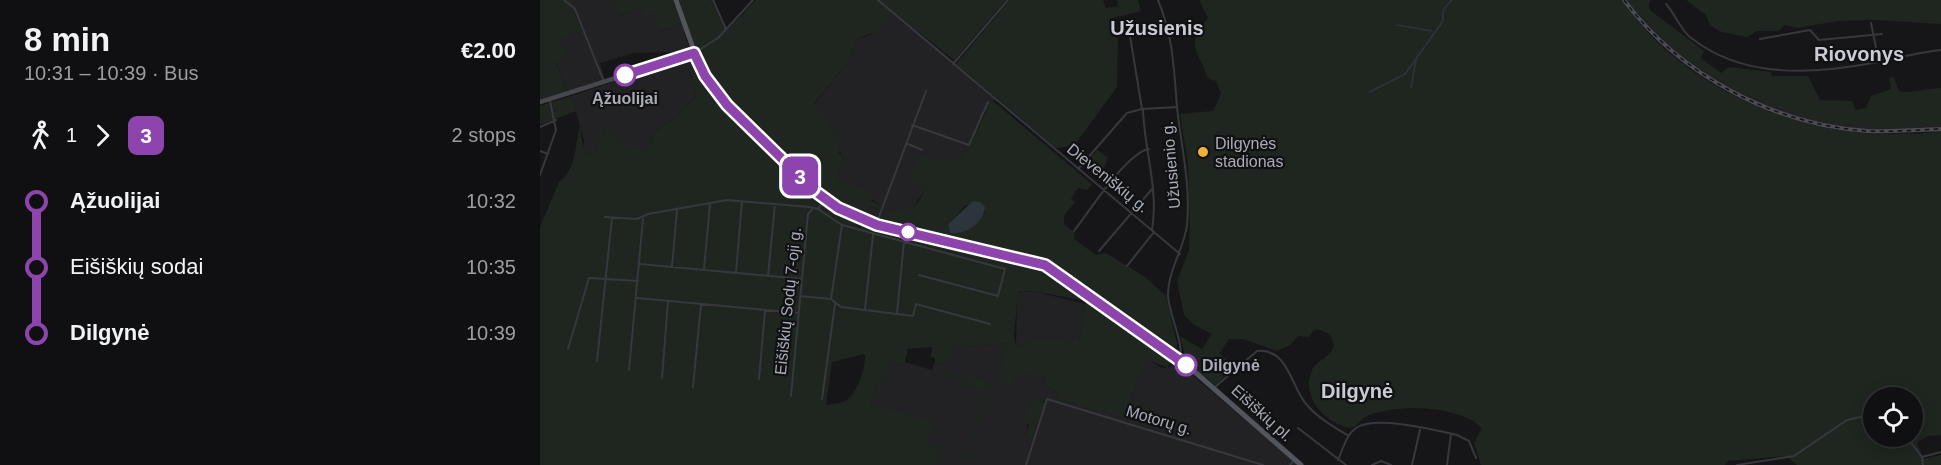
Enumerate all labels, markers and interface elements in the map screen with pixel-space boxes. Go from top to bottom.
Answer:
district label: Užusienis [1110,17,1204,39]
text: 8 min [24,21,110,58]
text: €2.00 [461,38,516,63]
district label: Riovonys [1814,43,1904,65]
text: 10:31 – 10:39 · Bus [24,62,199,84]
marker: Ąžuolijai [614,64,636,86]
place label: Ąžuolijai [592,90,658,107]
icon: walk [24,119,57,152]
icon: forward [86,119,119,152]
street label: Užusienio g. [1159,120,1183,210]
text: 1 [66,124,77,146]
text: 3 [140,124,152,147]
text: 2 stops [452,124,516,146]
place label: Dilgynės stadionas [1215,135,1284,170]
street label: Dieveniškių g. [1064,140,1152,216]
marker: Dilgynės stadionas [1196,145,1210,159]
line badge: 3 [780,156,820,195]
text: 3 [794,165,806,188]
text: Ąžuolijai [70,188,160,213]
text: 10:32 [466,190,516,212]
unlabelled marker [899,223,917,241]
street label: Eišiškių Sodų 7-oji g. [772,226,804,376]
text: Eišiškių sodai [70,254,203,279]
text: 10:35 [466,256,516,278]
text: Dilgynė [70,320,149,345]
text: 10:39 [466,322,516,344]
marker: Dilgynė [1175,354,1197,376]
place label: Dilgynė [1202,357,1260,374]
district label: Dilgynė [1321,380,1393,402]
street label: Eišiškių pl. [1228,381,1296,445]
map controls [1863,387,1923,447]
button: locate [1863,387,1923,447]
street label: Motorų g. [1124,402,1194,438]

